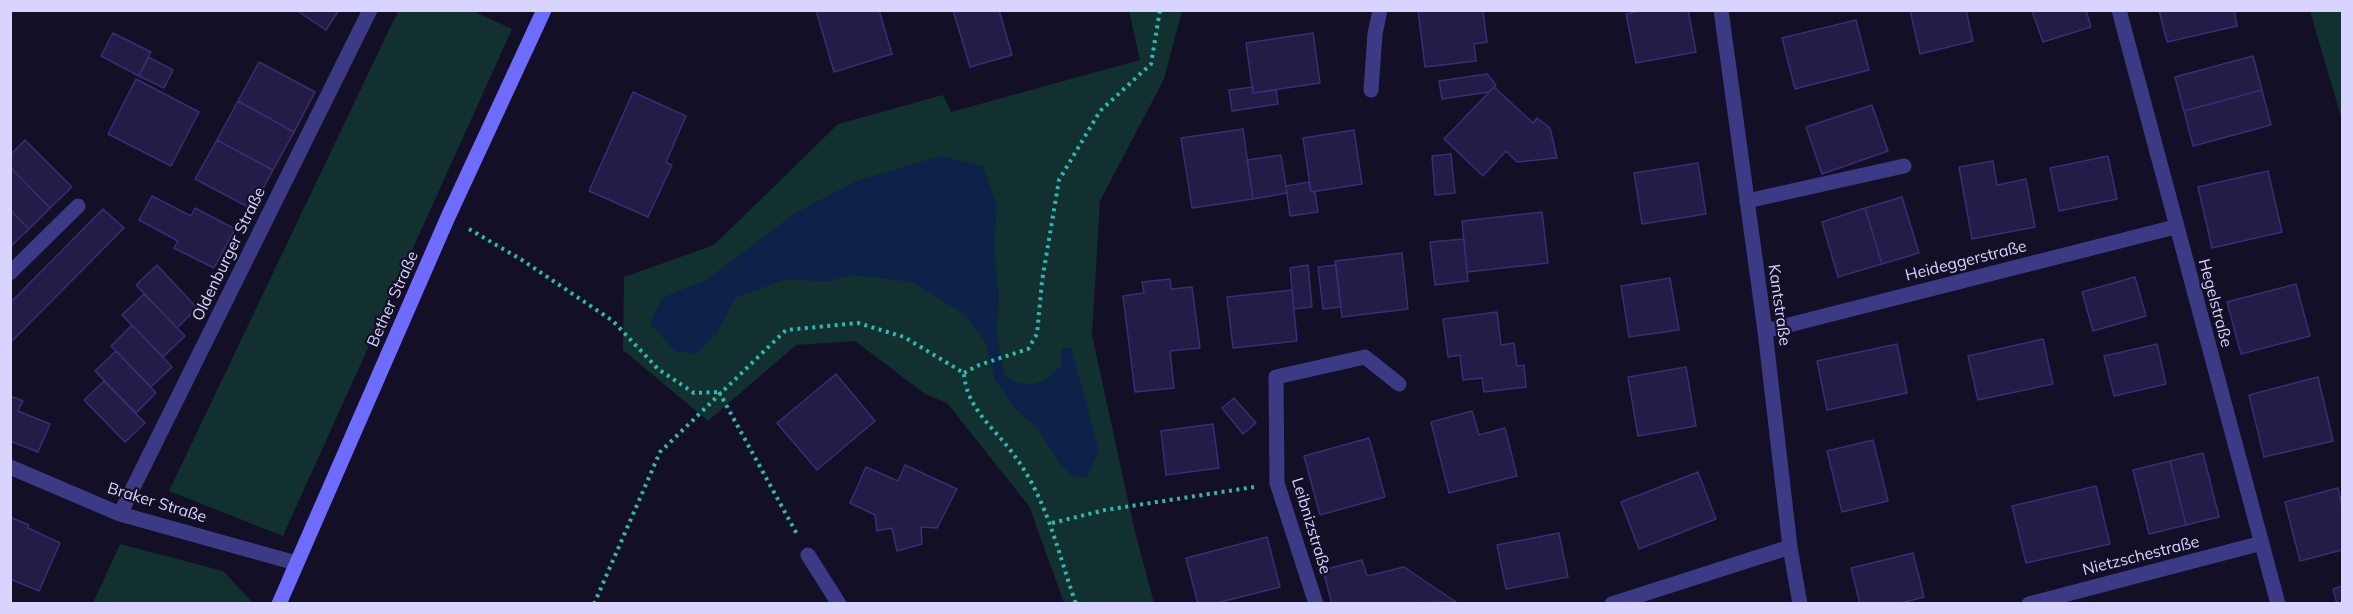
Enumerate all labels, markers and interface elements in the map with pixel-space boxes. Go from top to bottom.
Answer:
street label: Oldenburger Straße [188,184,270,324]
street label: Heideggerstraße [1903,237,2029,285]
street label: Bether Straße [363,248,423,350]
street label: Hegelstraße [2194,257,2236,349]
street label: Kantstraße [1764,263,1794,347]
street label: Leibnizstraße [1287,475,1335,577]
street label: Braker Straße [105,479,209,527]
street label: Nietzschestraße [2081,532,2201,580]

